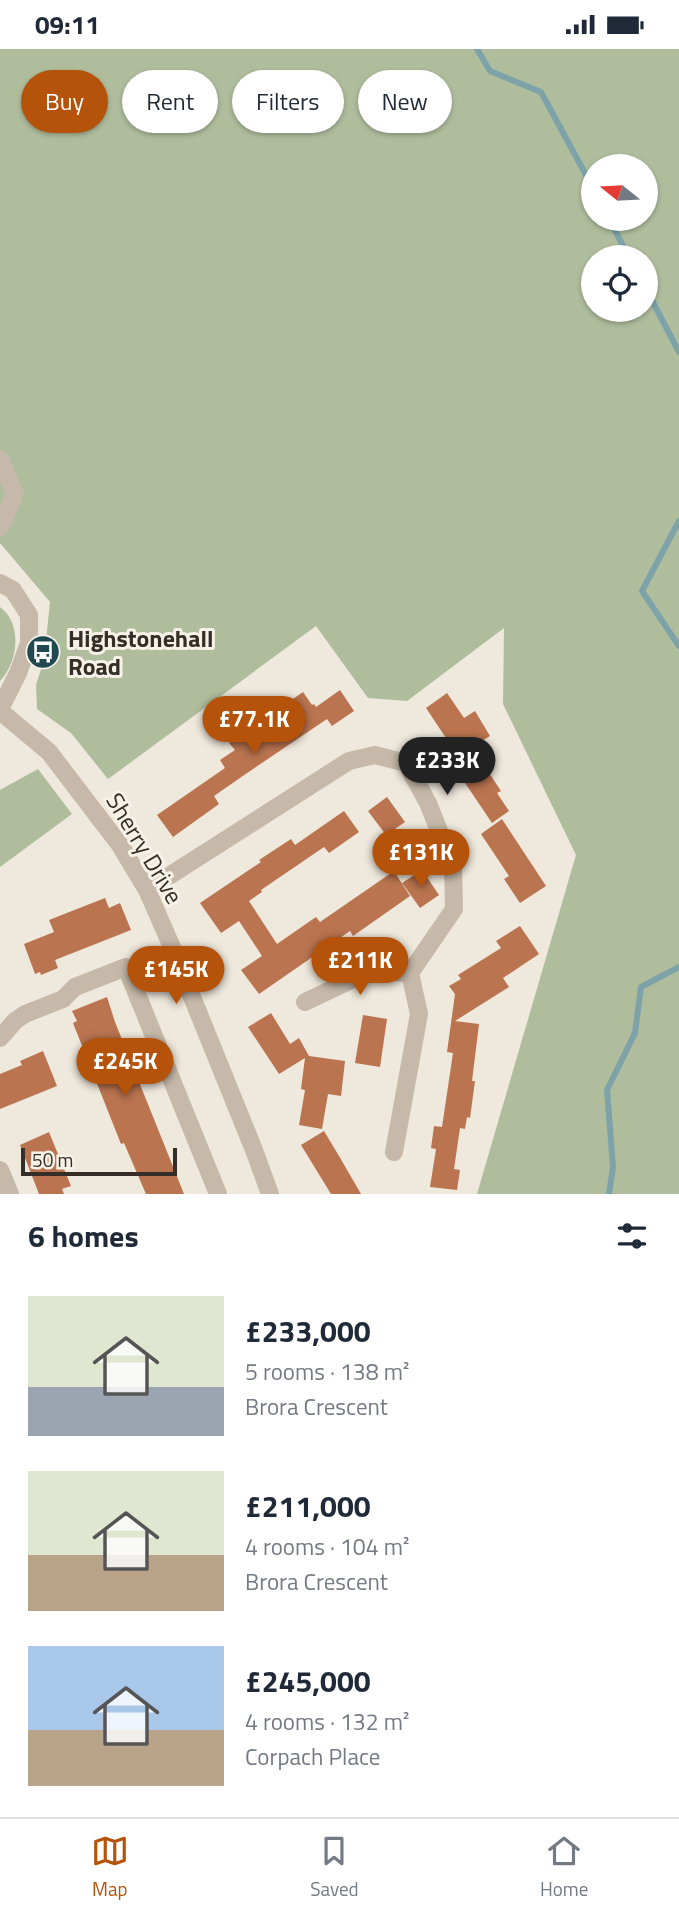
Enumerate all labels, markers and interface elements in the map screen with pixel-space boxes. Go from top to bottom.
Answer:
text: 09:11 [35,5,100,44]
chip: Buy [21,70,108,133]
chip: Rent [122,70,218,133]
chip: Filters [232,70,344,133]
chip: New [358,70,452,133]
north arrow [581,154,658,231]
map controls [581,154,658,322]
button: locate [581,245,658,322]
place label: Highstonehall Road [68,620,213,684]
bus stop icon: Highstonehall Road [24,633,62,671]
pin: £77.1K [197,697,311,756]
text: £77.1K [218,701,290,736]
pin: £233K [398,737,496,797]
text: £233K [414,742,480,777]
street label: Sherry Drive [98,786,192,910]
pin: £131K [372,829,470,889]
text: £131K [388,834,454,869]
pin: £211K [311,937,409,997]
text: £211K [327,942,393,977]
pin: £145K [127,947,225,1006]
text: £145K [143,951,209,986]
pin: £245K [76,1039,174,1098]
text: £245K [92,1043,158,1078]
scale bar [21,1145,177,1177]
text: 50 m [32,1145,73,1174]
text: 6 homes [28,1213,139,1259]
icon: filters [613,1217,651,1255]
text: £233,000 [245,1308,371,1354]
icon: home [84,1324,168,1408]
text: 5 rooms · 138 m² [245,1354,409,1389]
text: Brora Crescent [245,1389,388,1424]
text: £211,000 [245,1483,371,1529]
icon: home [84,1499,168,1583]
text: 4 rooms · 104 m² [245,1529,409,1564]
text: Brora Crescent [245,1564,388,1599]
text: £245,000 [245,1658,371,1704]
icon: home [84,1674,168,1758]
text: 4 rooms · 132 m² [245,1704,409,1739]
text: Corpach Place [245,1739,380,1774]
tab: Map [91,1832,129,1903]
tab: Saved [310,1832,359,1903]
tab: Home [540,1832,588,1903]

